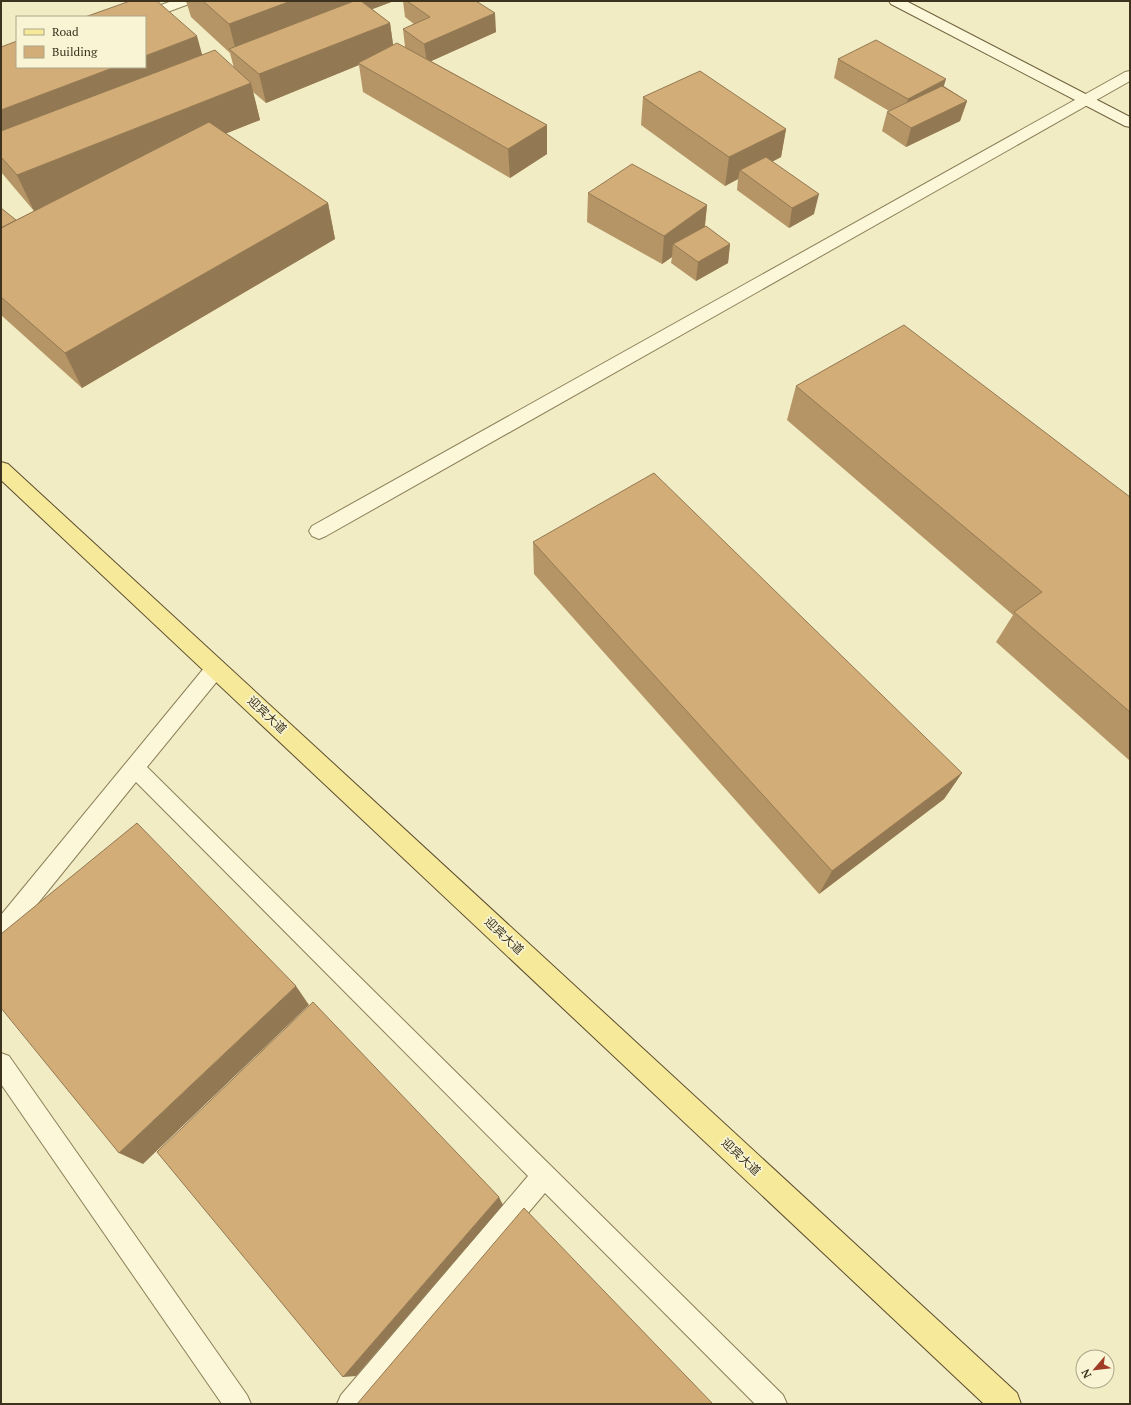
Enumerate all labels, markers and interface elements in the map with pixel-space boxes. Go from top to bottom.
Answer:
legend [16,16,146,68]
text: Road [52,24,79,39]
text: Building [52,44,98,59]
street label: 迎宾大道 [245,693,290,736]
street label: 迎宾大道 [482,914,527,957]
street label: 迎宾大道 [719,1135,764,1178]
north arrow [1075,1349,1115,1389]
text: N [1078,1366,1094,1381]

